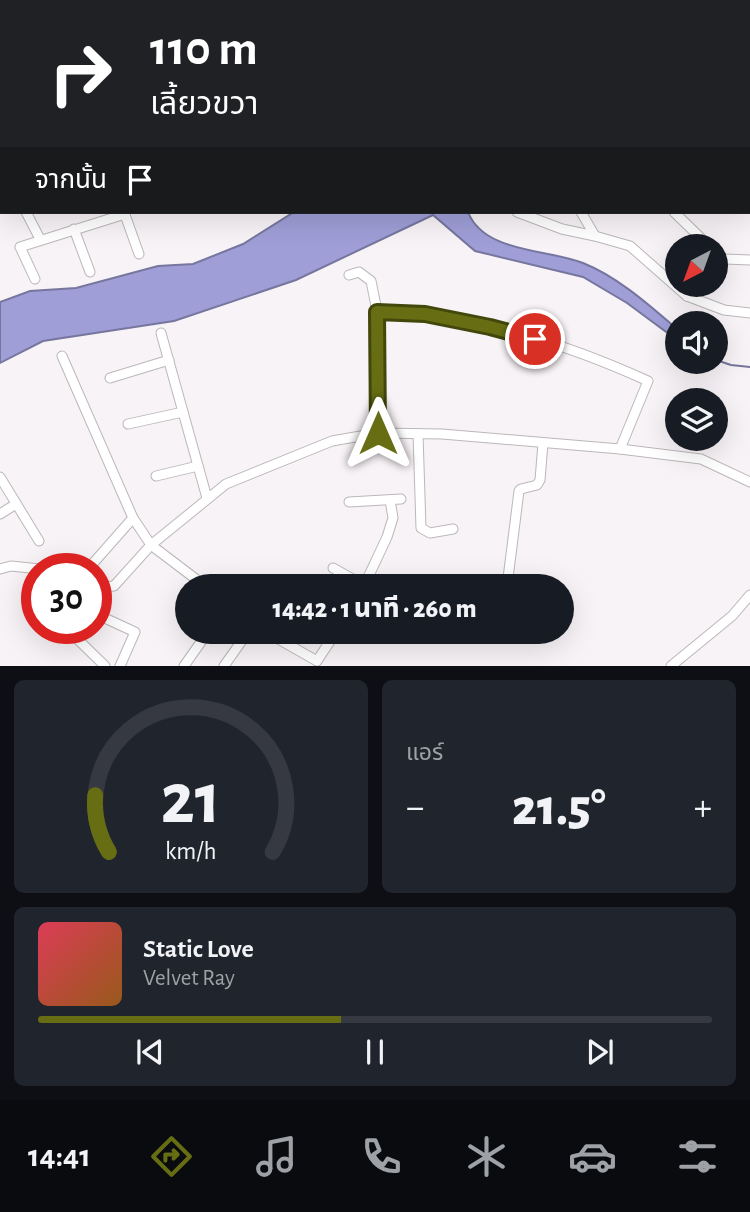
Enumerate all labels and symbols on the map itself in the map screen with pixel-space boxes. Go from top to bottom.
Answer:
north arrow [665,234,728,298]
pin [505,309,565,369]
position arrow [341,396,415,470]
speed limit sign: 30 [21,553,112,644]

